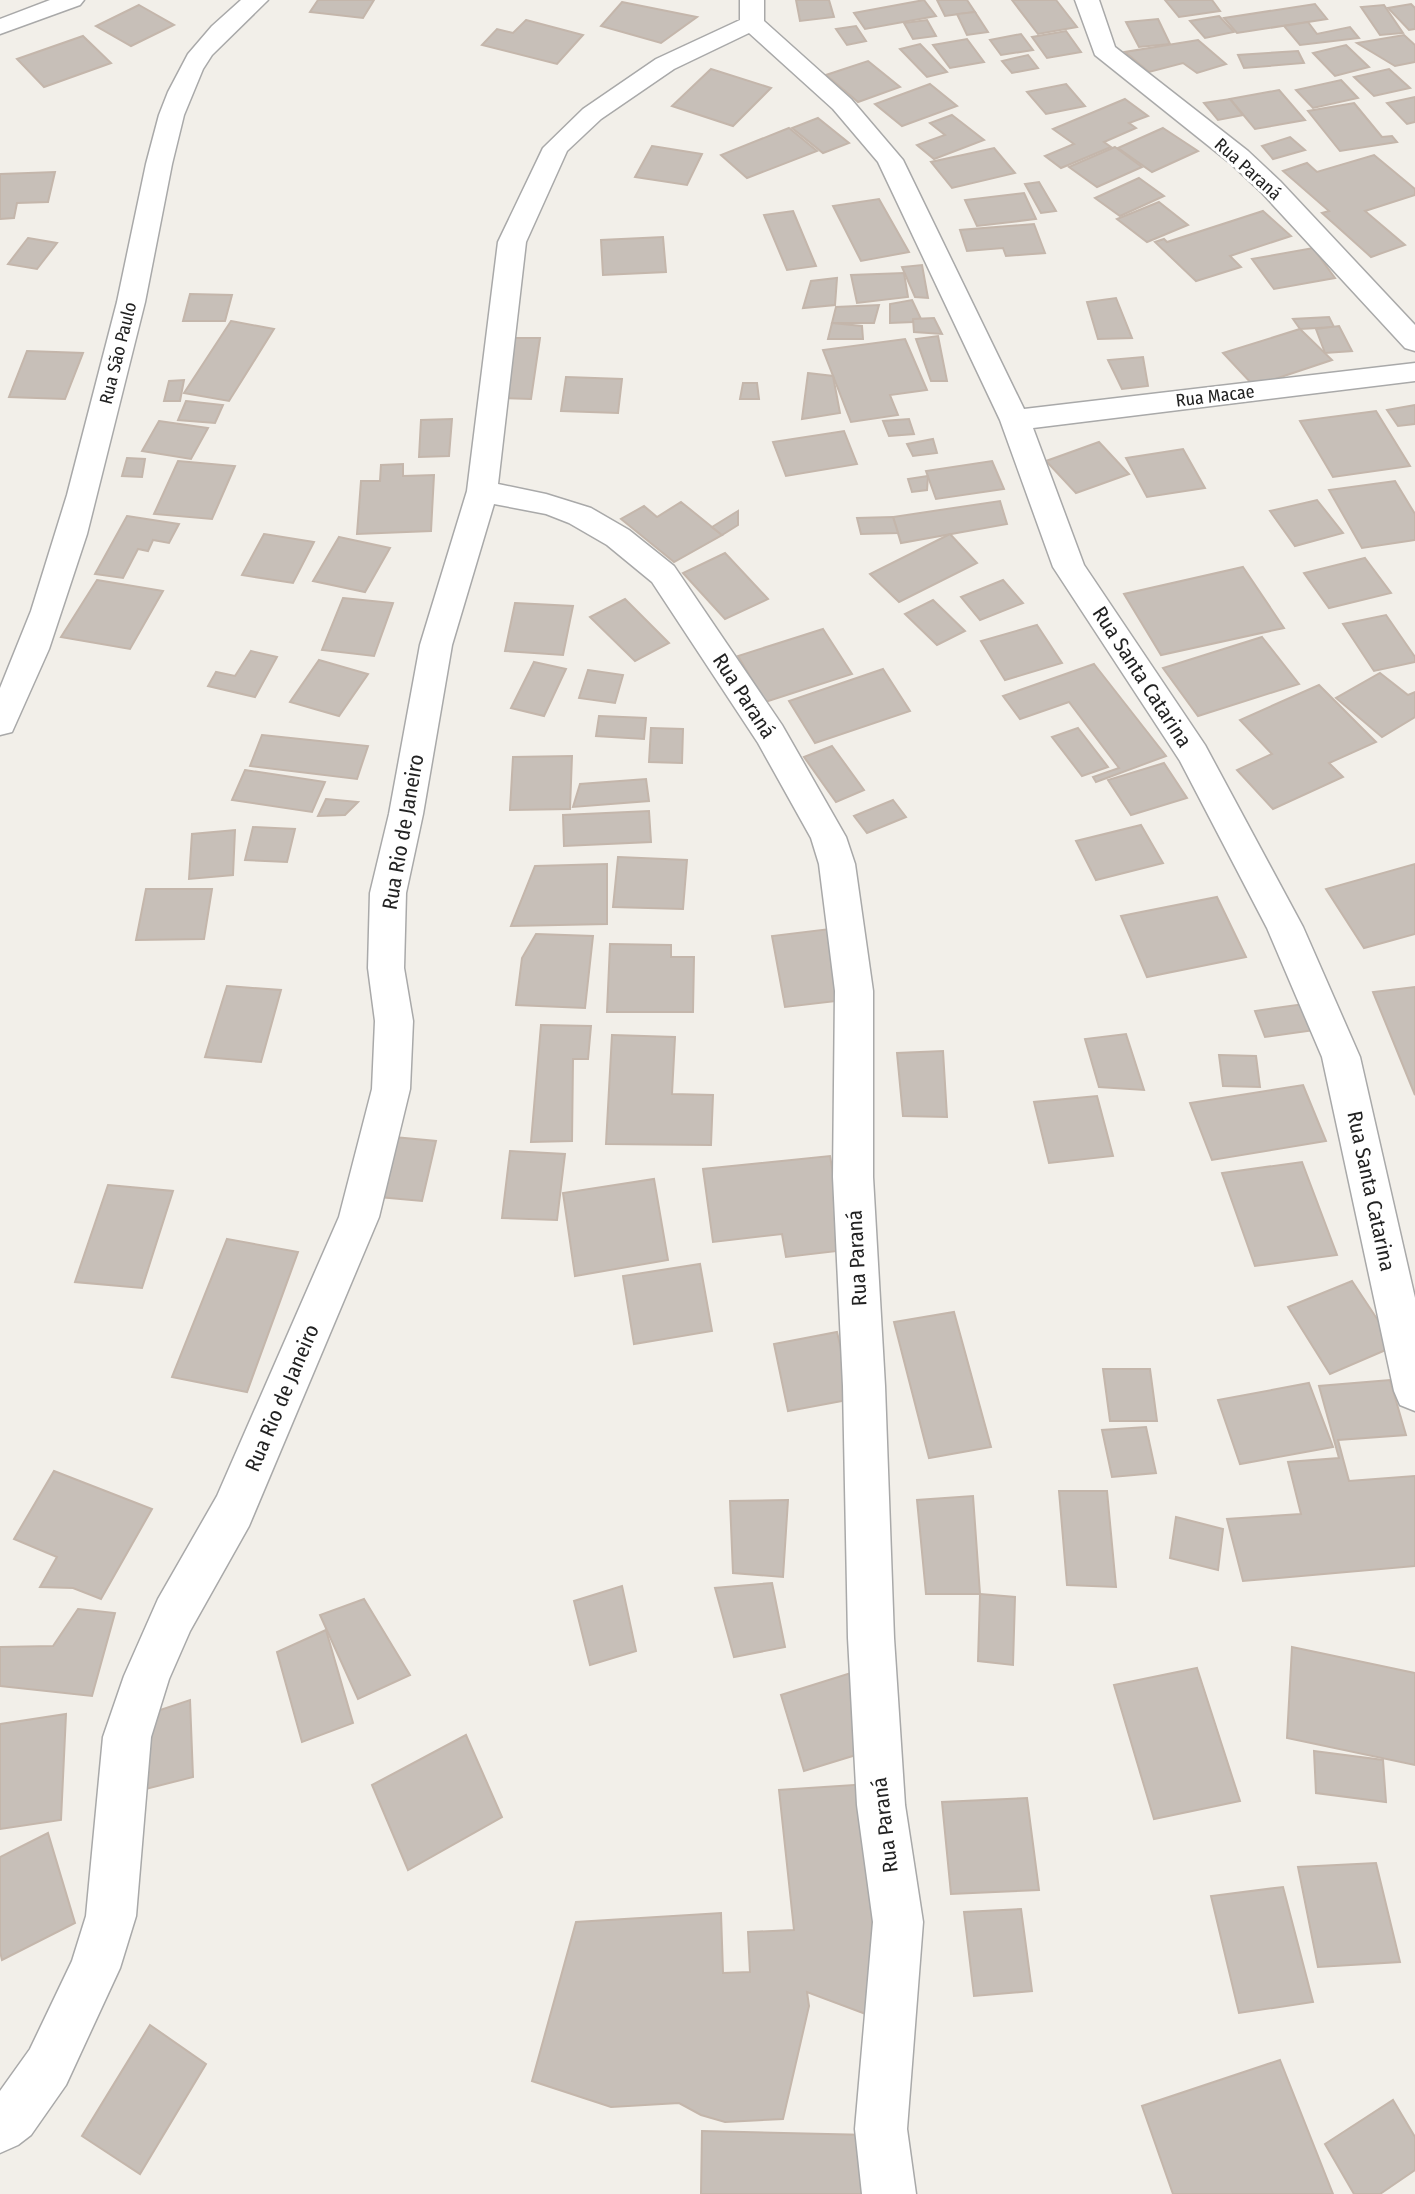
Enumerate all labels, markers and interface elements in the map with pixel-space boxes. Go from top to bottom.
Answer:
street label: Rua Paraná [1210,133,1286,205]
street label: Rua São Paulo [95,300,141,406]
street label: Rua Macae [1174,380,1256,412]
street label: Rua Santa Catarina [1087,602,1197,752]
street label: Rua Paraná [707,649,781,743]
street label: Rua Rio de Janeiro [377,752,429,912]
street label: Rua Santa Catarina [1341,1109,1401,1273]
street label: Rua Paraná [842,1209,872,1307]
street label: Rua Rio de Janeiro [239,1320,325,1476]
street label: Rua Paraná [866,1776,904,1874]

